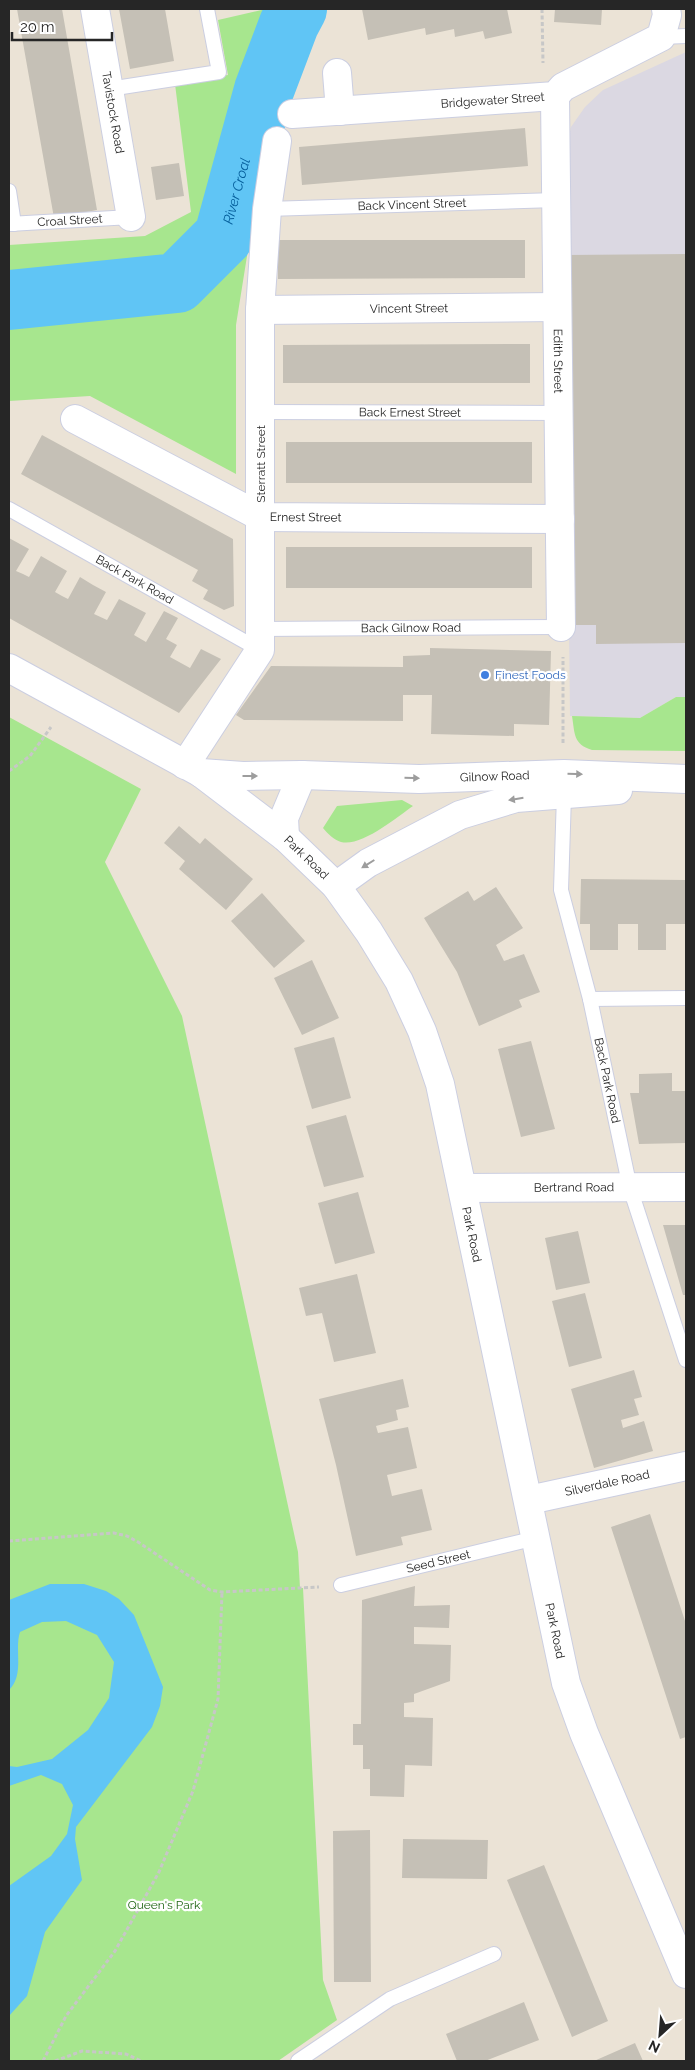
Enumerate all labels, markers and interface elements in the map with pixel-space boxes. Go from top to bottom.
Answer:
scale bar [12,10,112,42]
text: 20 m [20,18,55,36]
street label: Tavistock Road [99,70,127,155]
street label: Bridgewater Street [440,90,545,111]
water label: River Croal [220,156,253,226]
street label: Back Vincent Street [357,196,467,213]
street label: Croal Street [37,212,103,229]
street label: Vincent Street [370,301,448,316]
street label: Edith Street [551,329,565,393]
street label: Back Ernest Street [359,405,461,420]
street label: Sterratt Street [254,425,268,503]
street label: Ernest Street [270,510,342,525]
street label: Back Park Road [93,552,176,607]
street label: Back Gilnow Road [361,621,461,635]
place label: Finest Foods [495,668,566,682]
marker: Finest Foods [479,669,491,681]
street label: Gilnow Road [460,768,530,785]
one-way arrow [567,771,583,779]
one-way arrow [242,772,258,780]
one-way arrow [405,775,421,783]
one-way arrow [507,795,523,803]
street label: Park Road [281,833,332,882]
one-way arrow [361,859,375,869]
street label: Back Park Road [591,1036,623,1124]
street label: Bertrand Road [534,1180,614,1195]
street label: Park Road [459,1205,484,1264]
street label: Silverdale Road [563,1467,651,1499]
street label: Seed Street [405,1547,472,1576]
street label: Park Road [542,1602,568,1660]
park label: Queen's Park [128,1898,201,1912]
north arrow [635,2010,685,2060]
text: N [646,2037,663,2056]

